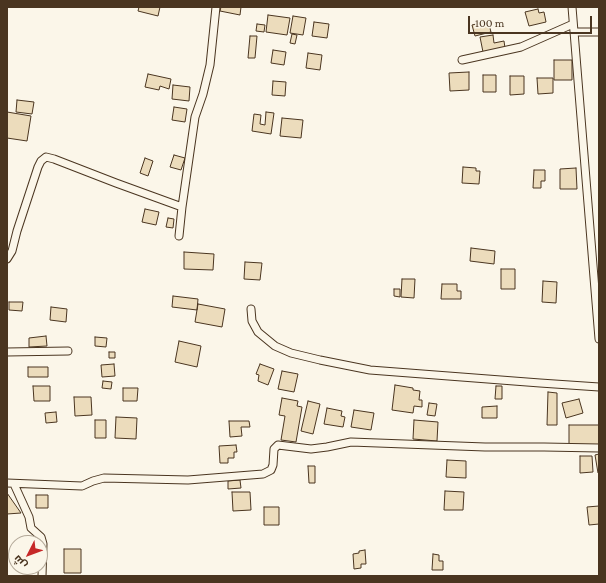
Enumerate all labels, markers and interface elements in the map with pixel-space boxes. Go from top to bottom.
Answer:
scale bar [470,8,594,34]
text: 100 m [475,16,504,30]
north arrow [8,535,48,575]
text: ش [11,553,29,572]

